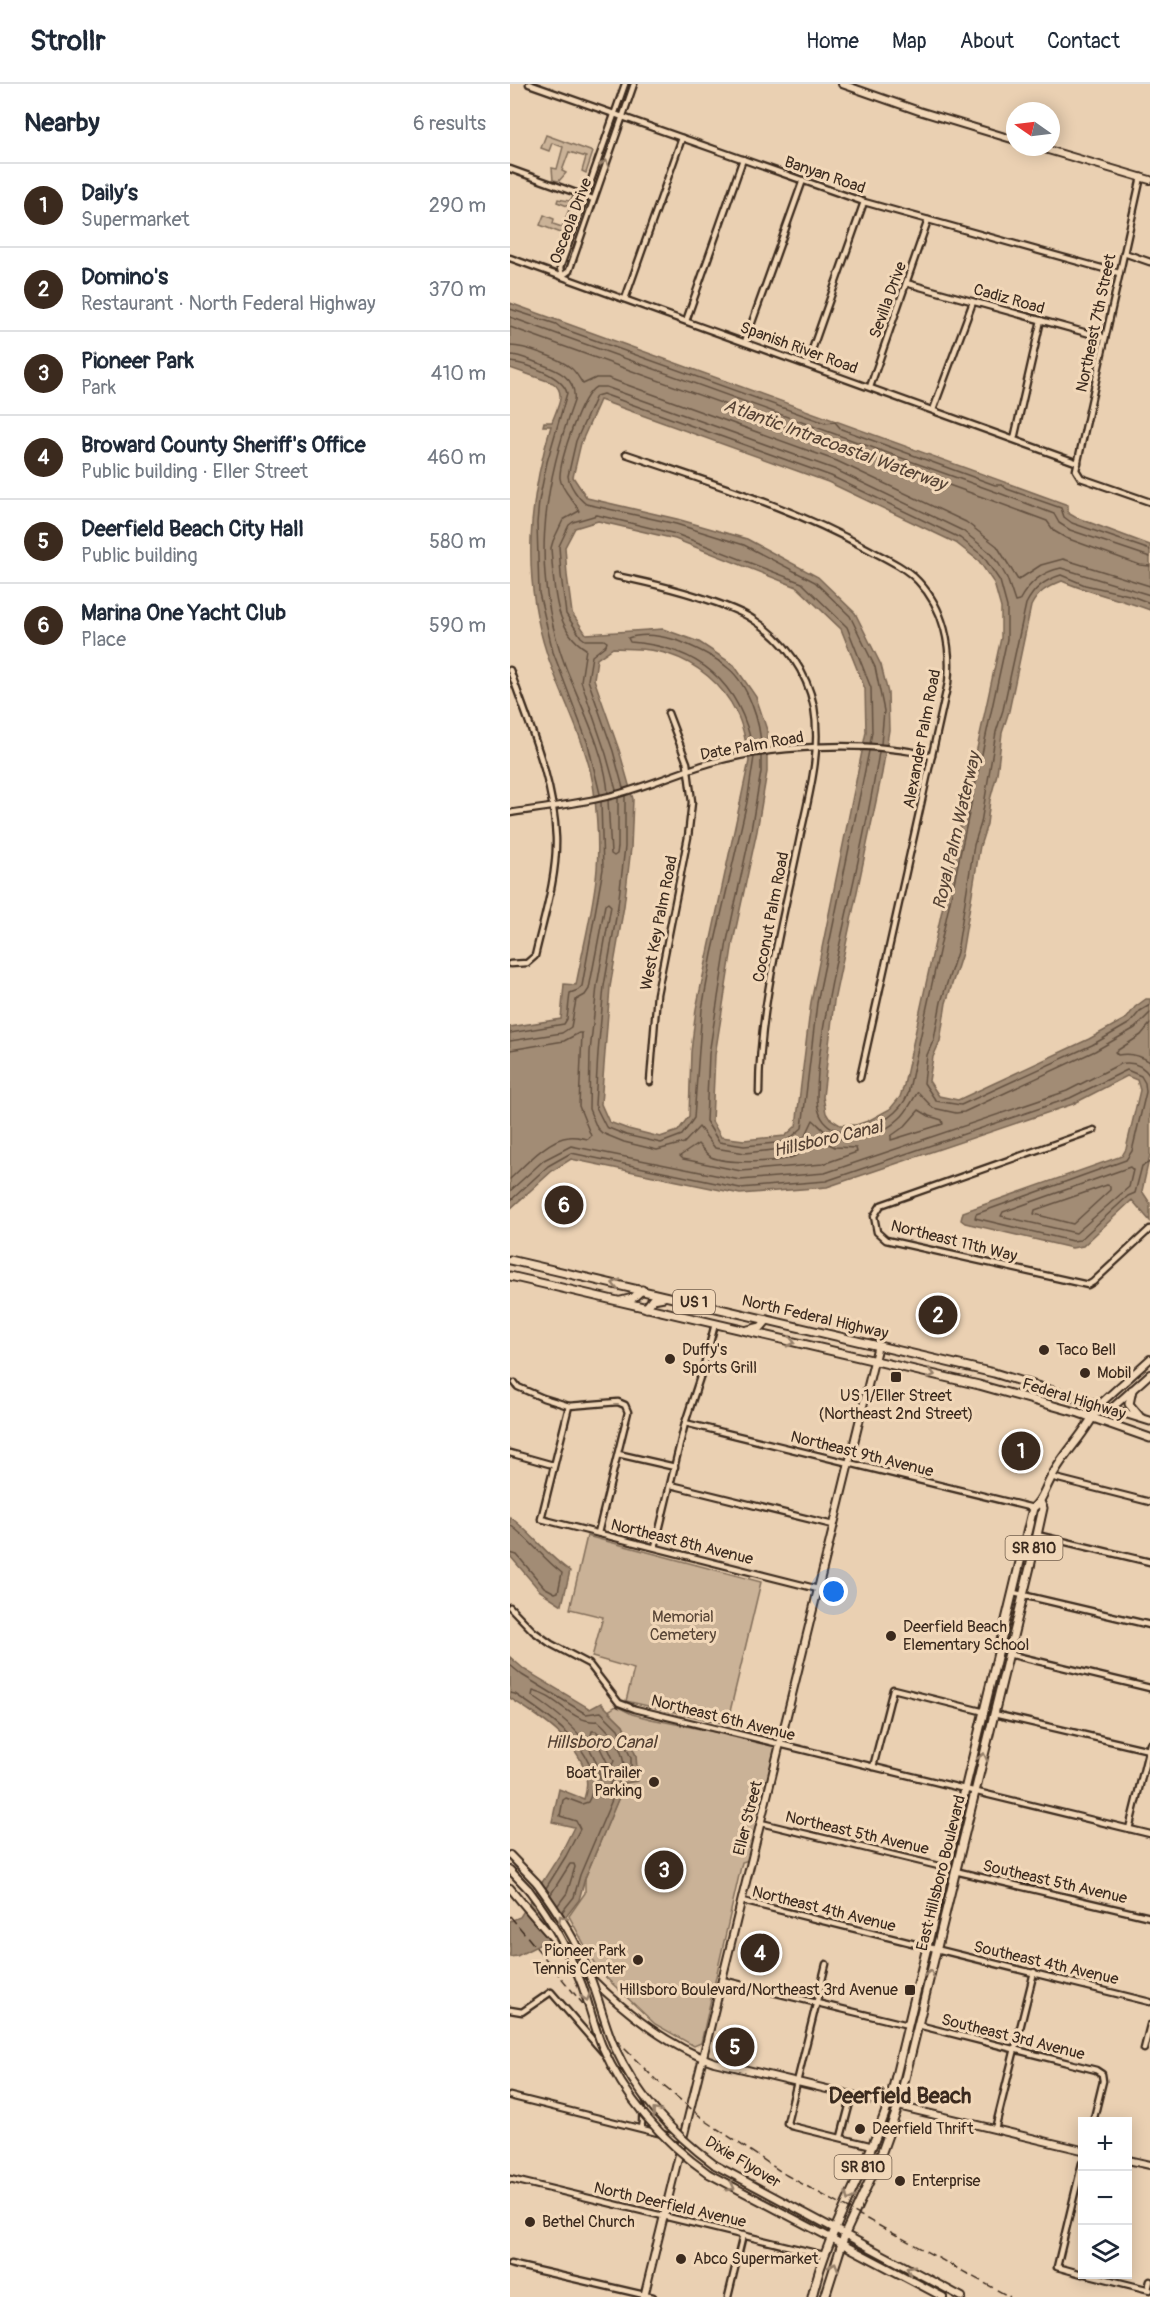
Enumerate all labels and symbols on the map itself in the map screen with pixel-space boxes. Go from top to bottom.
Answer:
north arrow [1006,102,1060,156]
street label: Banyan Road [782,152,868,198]
one-way arrow [598,160,611,170]
street label: Osceola Drive [545,175,597,267]
street label: Northeast 7th Street [1072,252,1121,394]
street label: Sevilla Drive [865,259,911,341]
street label: Cadiz Road [971,279,1047,319]
street label: Spanish River Road [737,317,861,379]
water label: Atlantic Intracoastal Waterway [721,394,951,497]
street label: Alexander Palm Road [899,668,945,810]
street label: Date Palm Road [699,727,805,765]
water label: Royal Palm Waterway [928,748,987,912]
street label: Coconut Palm Road [749,850,793,984]
street label: West Key Palm Road [636,854,682,992]
water label: Hillsboro Canal [771,1115,886,1163]
pin: 6 [544,1182,584,1228]
street label: Northeast 11th Way [889,1216,1019,1266]
one-way arrow [612,1278,622,1291]
road number: US 1 [673,1290,715,1314]
street label: North Federal Highway [740,1290,890,1344]
pin: 2 [918,1292,958,1338]
one-way arrow [785,1334,795,1347]
place label: Duffy's Sports Grill [682,1340,757,1378]
place label: Taco Bell [1056,1340,1116,1360]
marker: Taco Bell [1037,1343,1051,1357]
marker: Duffy's Sports Grill [663,1352,677,1366]
place label: Mobil [1097,1363,1132,1383]
marker: Mobil [1078,1366,1092,1380]
one-way arrow [926,1367,936,1380]
marker: US 1/Eller Street (Northeast 2nd Street) [889,1370,903,1384]
street label: Federal Highway [1020,1374,1128,1424]
place label: US 1/Eller Street (Northeast 2nd Street) [819,1386,973,1424]
street label: Northeast 9th Avenue [789,1427,936,1481]
pin: 1 [1002,1428,1040,1474]
street label: Northeast 8th Avenue [609,1515,755,1569]
road number: SR 810 [1006,1536,1062,1560]
your location [819,1577,848,1606]
park label: Memorial Cemetery [650,1607,716,1645]
place label: Deerfield Beach Elementary School [903,1617,1029,1655]
marker: Deerfield Beach Elementary School [884,1629,898,1643]
street label: Northeast 6th Avenue [649,1690,797,1746]
water label: Hillsboro Canal [545,1731,658,1754]
one-way arrow [976,1752,989,1762]
place label: Boat Trailer Parking [566,1763,642,1801]
marker: Boat Trailer Parking [647,1775,661,1789]
street label: Eller Street [729,1778,767,1857]
street label: East Hillsboro Boulevard [912,1793,970,1953]
street label: Northeast 5th Avenue [783,1807,931,1859]
pin: 3 [644,1848,684,1892]
street label: Southeast 5th Avenue [981,1856,1129,1908]
street label: Northeast 4th Avenue [750,1881,898,1937]
one-way arrow [558,1915,570,1925]
pin: 4 [740,1930,780,1976]
street label: Southeast 4th Avenue [972,1937,1121,1989]
place label: Pioneer Park Tennis Center [533,1941,626,1979]
marker: Pioneer Park Tennis Center [631,1953,645,1967]
one-way arrow [923,1969,936,1979]
place label: Hillsboro Boulevard/Northeast 3rd Avenue [619,1980,898,2000]
marker: Hillsboro Boulevard/Northeast 3rd Avenue [903,1983,917,1997]
one-way arrow [579,1991,591,2002]
street label: Southeast 3rd Avenue [939,2009,1087,2065]
pin: 5 [716,2024,754,2070]
district label: Deerfield Beach [829,2082,971,2110]
one-way arrow [652,2108,663,2119]
place label: Deerfield Thrift [872,2119,974,2139]
marker: Deerfield Thrift [853,2122,867,2136]
street label: Dixie Flyover [702,2132,785,2193]
road number: SR 810 [834,2155,892,2179]
place label: Enterprise [912,2171,981,2191]
marker: Enterprise [893,2174,907,2188]
street label: North Deerfield Avenue [592,2178,748,2232]
one-way arrow [725,2180,735,2191]
one-way arrow [844,2190,856,2201]
place label: Bethel Church [542,2212,635,2232]
marker: Bethel Church [523,2215,537,2229]
place label: Abco Supermarket [693,2249,819,2269]
marker: Abco Supermarket [674,2252,688,2266]
one-way arrow [827,2261,839,2272]
one-way arrow [906,2265,917,2276]

